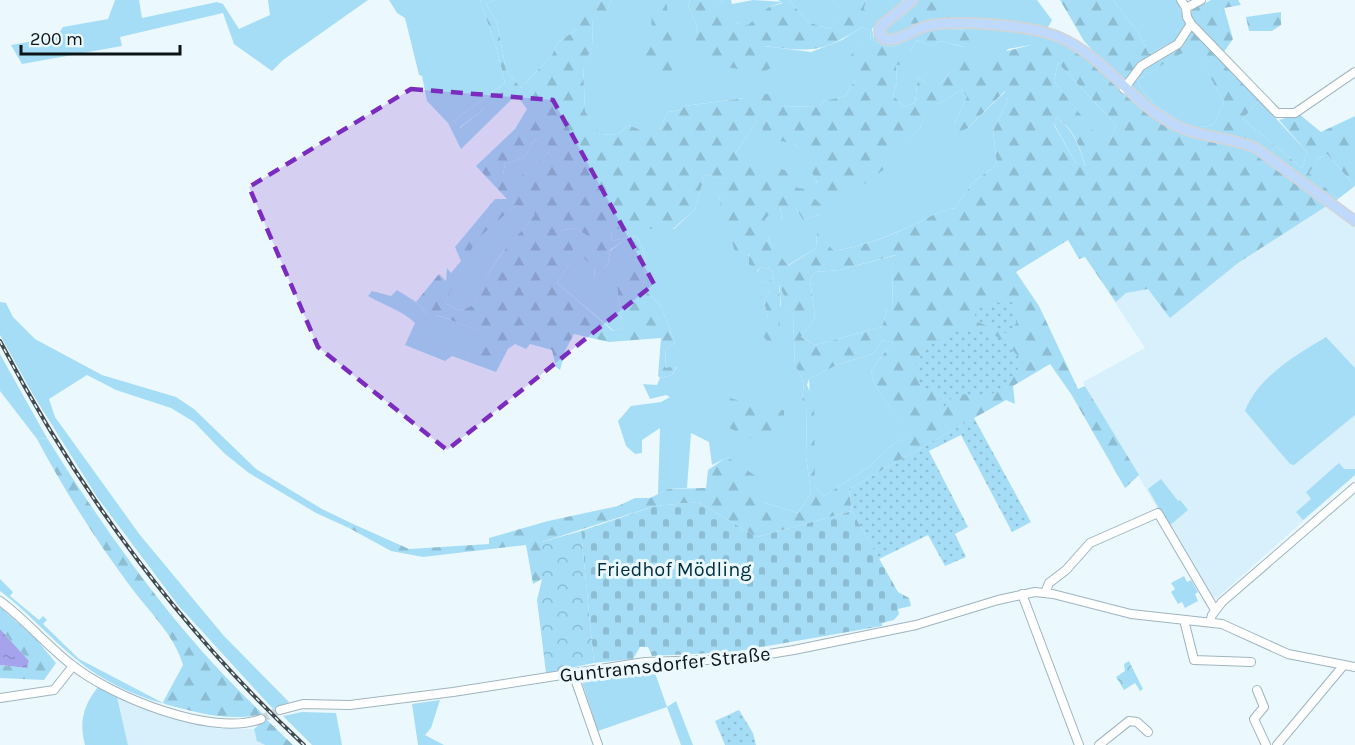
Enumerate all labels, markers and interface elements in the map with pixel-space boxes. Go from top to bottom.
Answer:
scale bar [21,18,180,56]
text: 200 m [30,28,83,50]
park label: Friedhof Mödling [596,558,752,581]
street label: Guntramsdorfer Straße [559,642,771,687]

